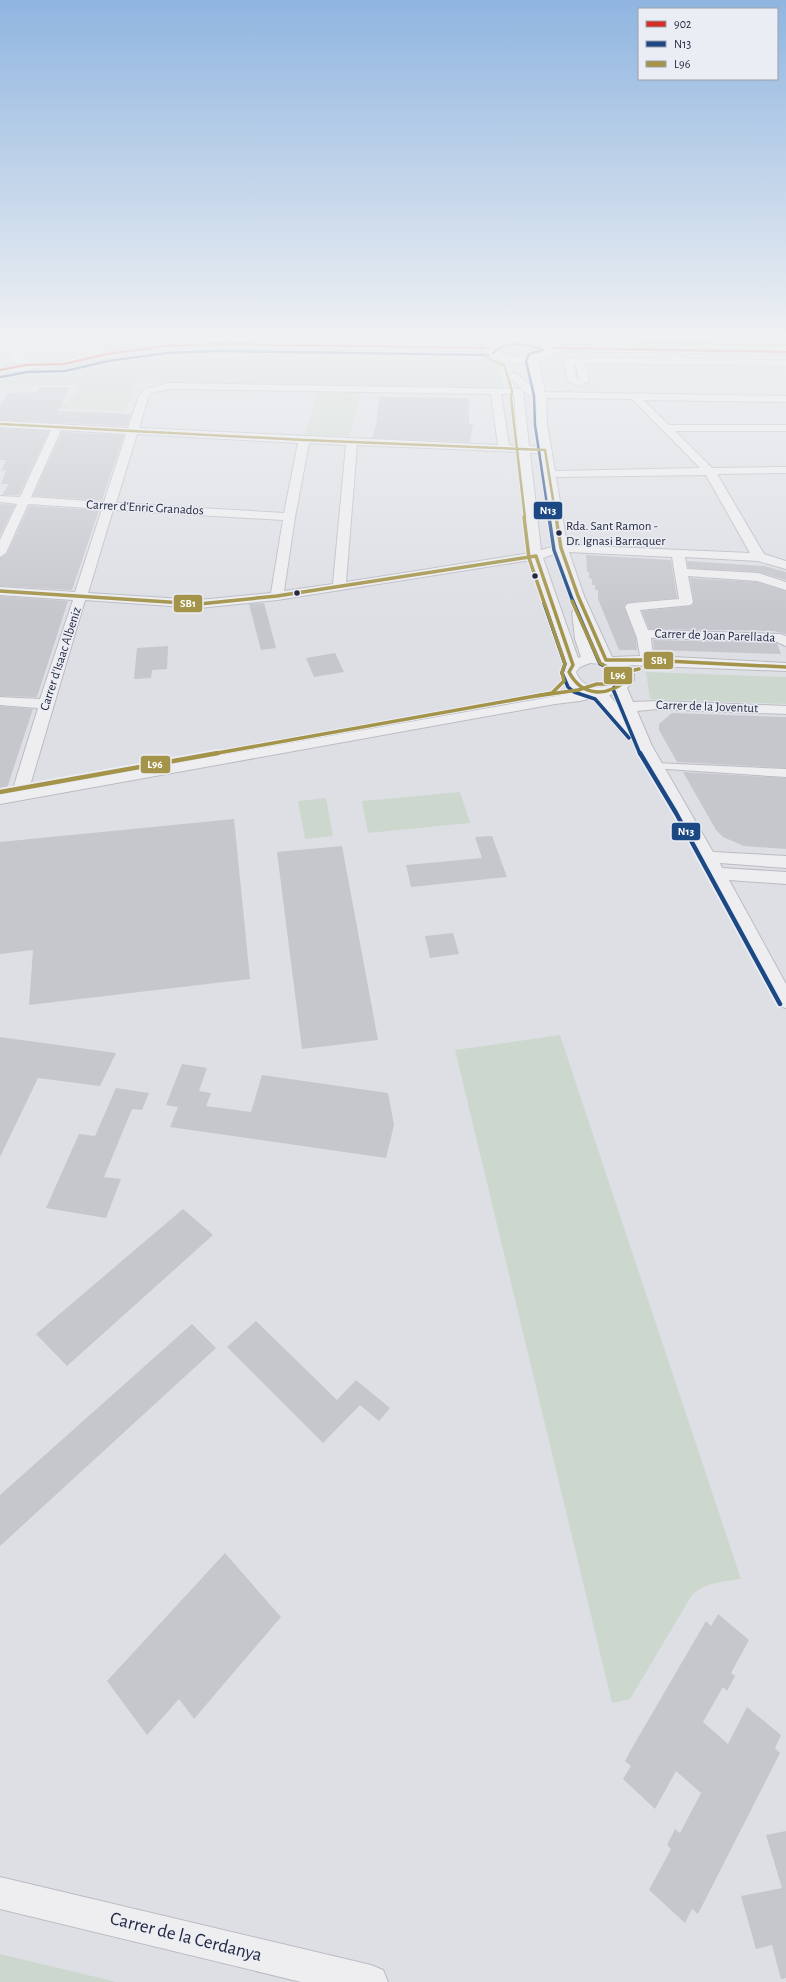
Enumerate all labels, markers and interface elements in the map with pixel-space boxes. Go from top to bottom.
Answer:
legend [638,8,778,80]
text: 902 [674,18,692,30]
text: N13 [674,38,691,50]
text: L96 [674,58,691,70]
street label: Carrer d'Enric Granados [86,498,204,518]
line badge: N13 [533,501,563,520]
text: N13 [540,505,556,516]
place label: Rda. Sant Ramon - Dr. Ignasi Barraquer [566,520,666,548]
marker: Rda. Sant Ramon - Dr. Ignasi Barraquer [554,528,564,538]
unlabelled marker [530,571,540,581]
unlabelled marker [292,588,302,598]
line badge: SB1 [173,594,203,613]
text: SB1 [180,598,196,609]
street label: Carrer d'Isaac Albeniz [38,606,84,712]
street label: Carrer de Joan Parellada [654,627,776,645]
line badge: SB1 [643,651,674,670]
text: SB1 [651,655,667,666]
line badge: L96 [603,666,633,685]
text: L96 [610,670,626,681]
street label: Carrer de la Joventut [656,699,758,715]
line badge: L96 [140,755,171,774]
text: L96 [147,759,163,770]
line badge: N13 [671,822,701,841]
text: N13 [678,826,694,837]
street label: Carrer de la Cerdanya [108,1909,264,1965]

